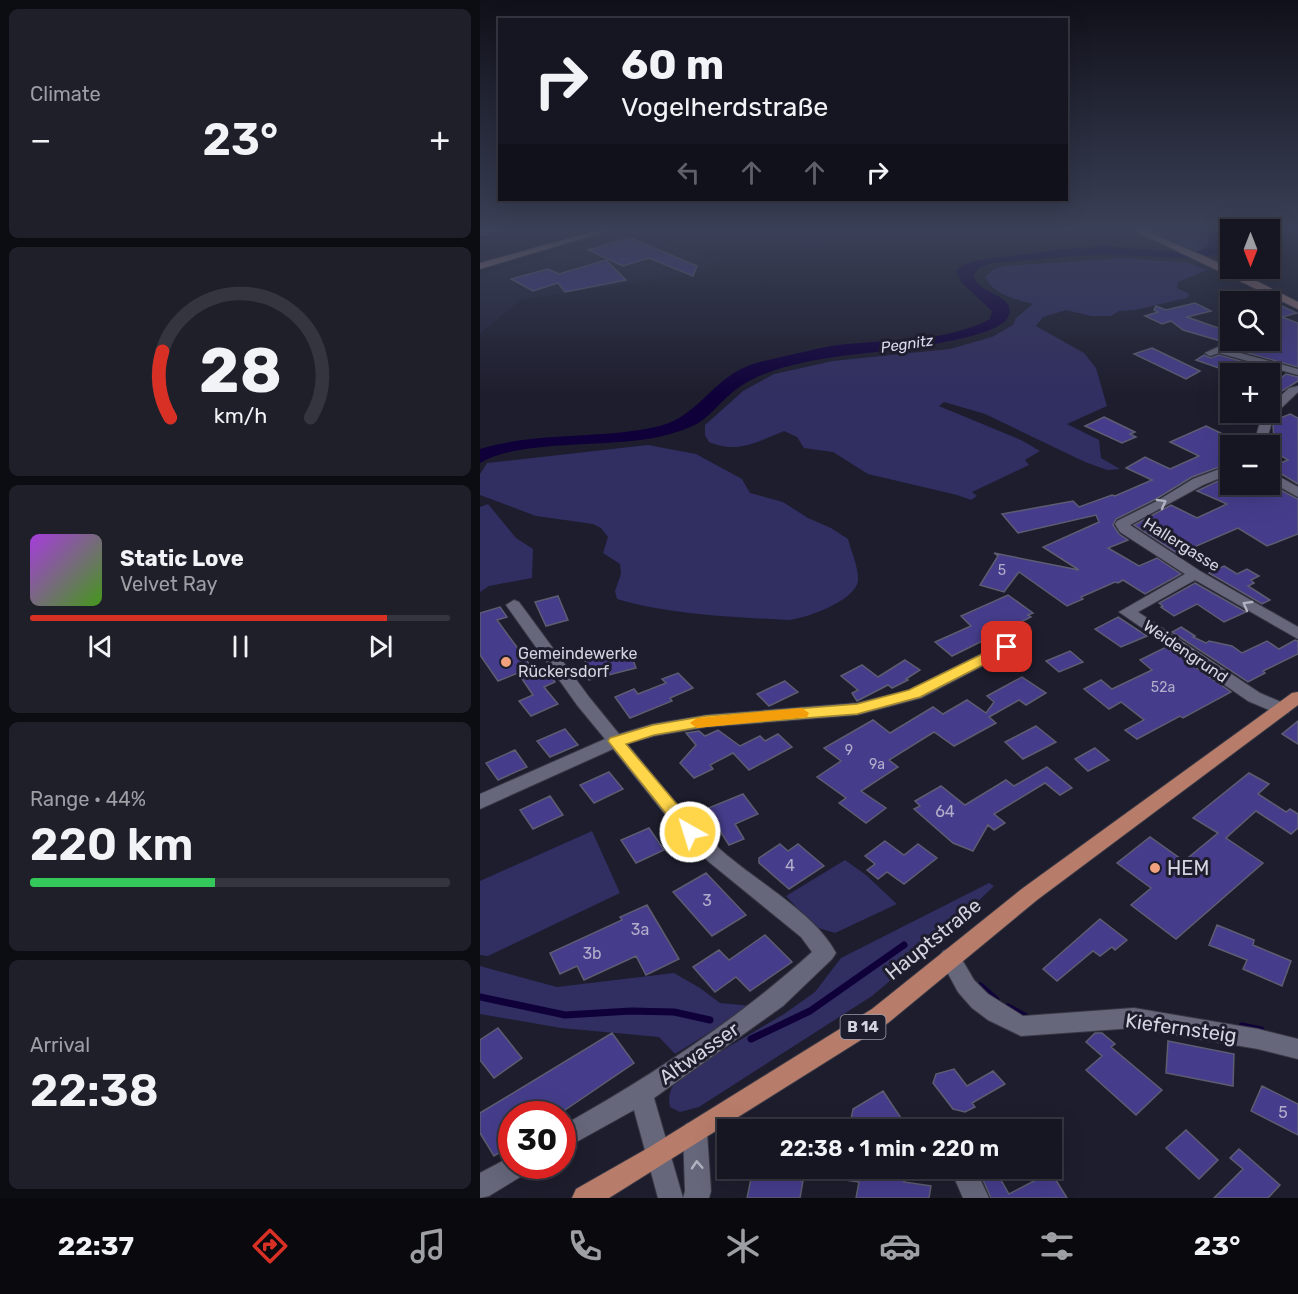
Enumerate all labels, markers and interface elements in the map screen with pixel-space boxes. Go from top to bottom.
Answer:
text: 60 m [621,40,724,90]
icon: right [522,42,600,120]
text: Climate [30,82,101,106]
text: Vogelherdstraße [621,91,828,123]
text: 23° [203,113,278,166]
text: − [30,120,51,159]
text: + [429,120,450,159]
icon: left [672,156,705,189]
icon: ahead [735,156,768,189]
icon: ahead [798,156,831,189]
icon: right [861,156,894,189]
north arrow [1220,219,1280,279]
map controls [1220,219,1280,495]
button: search [1220,291,1280,351]
water label: Pegnitz [879,331,935,357]
text: 28 [199,334,281,408]
button: + [1220,363,1280,423]
text: km/h [213,404,267,429]
button: − [1220,435,1280,495]
one-way arrow [1156,499,1167,510]
street label: Hallergasse [1140,513,1224,575]
text: Static Love [120,545,244,572]
house number: 5 [998,562,1006,579]
text: Velvet Ray [120,572,218,596]
one-way arrow [1243,601,1254,612]
street label: Weidengrund [1140,616,1232,687]
pin [981,621,1032,672]
icon: previous [84,630,117,663]
icon: pause [224,630,257,663]
icon: next [364,630,397,663]
icon: arrive [990,630,1023,663]
place label: Gemeindewerke Rückersdorf [518,644,637,681]
marker: Gemeindewerke Rückersdorf [499,655,513,669]
house number: 52a [1151,679,1175,696]
house number: 9 [845,742,853,759]
house number: 9a [869,756,885,773]
text: Range · 44% [30,787,146,811]
position arrow [658,800,722,864]
house number: 64 [935,802,955,821]
text: 220 km [30,818,194,871]
house number: 4 [785,856,795,875]
place label: HEM [1167,856,1209,880]
marker: HEM [1148,861,1162,875]
house number: 3 [702,891,712,910]
street label: Hauptstraße [880,893,986,985]
house number: 3a [631,920,649,939]
house number: 3b [582,944,602,963]
street label: Kiefernsteig [1124,1008,1238,1048]
road number: B 14 [840,1015,886,1039]
street label: Altwasser [654,1017,744,1089]
text: Arrival [30,1033,90,1057]
text: 22:38 [30,1064,159,1117]
speed limit sign: 30 [498,1101,576,1179]
house number: 5 [1278,1103,1288,1122]
text: 22:38 · 1 min · 220 m [780,1135,999,1162]
one-way arrow [691,1161,704,1170]
icon: directions [249,1225,291,1267]
icon: music [407,1225,449,1267]
icon: phone [564,1225,606,1267]
icon: climate [722,1225,764,1267]
icon: car [879,1225,921,1267]
icon: filters [1036,1225,1078,1267]
text: 22:37 [58,1230,134,1262]
text: 23° [1194,1230,1240,1262]

